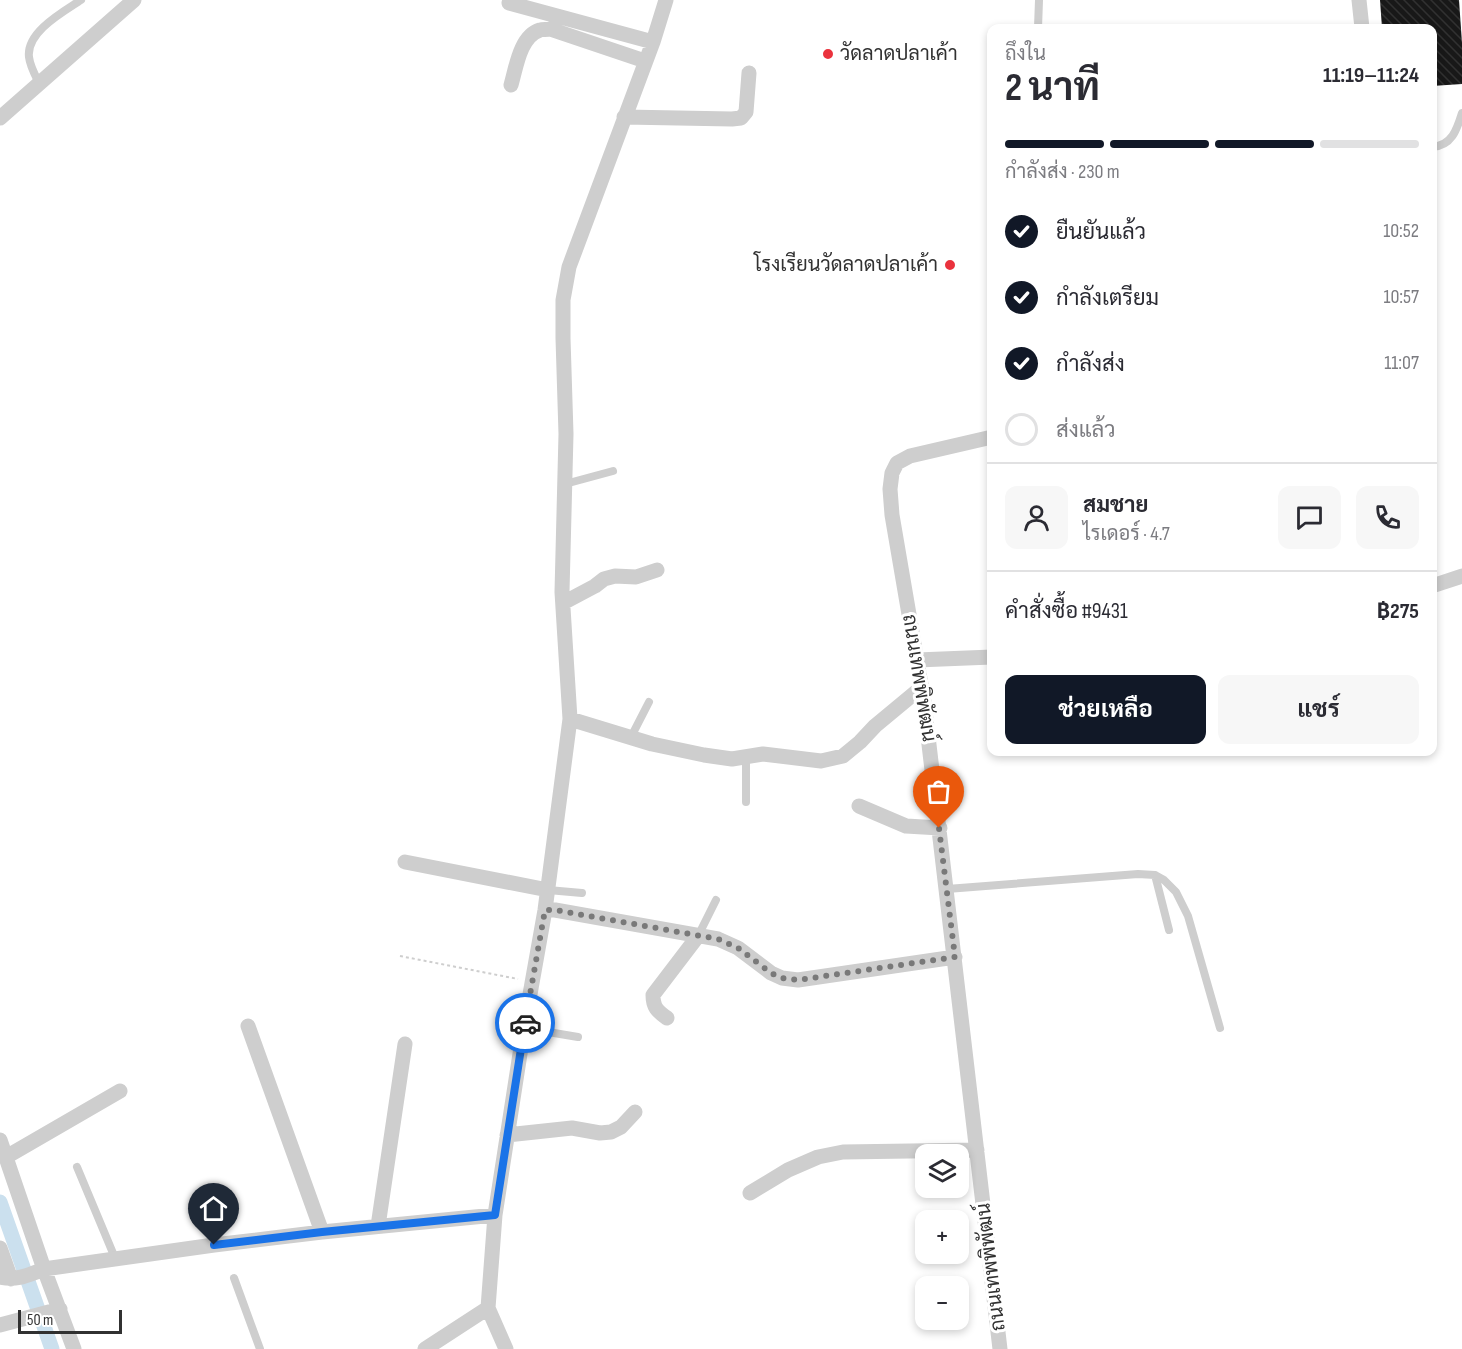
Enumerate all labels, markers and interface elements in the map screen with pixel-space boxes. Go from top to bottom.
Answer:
place label: วัดลาดปลาเค้า [840,41,958,66]
text: ถึงใน [1005,42,1046,66]
marker: วัดลาดปลาเค้า [821,47,835,61]
text: 11:19–11:24 [1323,62,1419,89]
text: 2 นาที [1005,65,1100,112]
text: กำลังส่ง · 230 m [1005,160,1120,184]
icon: check [1005,215,1038,248]
text: ยืนยันแล้ว [1056,219,1146,246]
text: 10:52 [1383,219,1419,243]
place label: โรงเรียนวัดลาดปลาเค้า [753,251,938,277]
marker: โรงเรียนวัดลาดปลาเค้า [943,258,957,272]
icon: check [1005,281,1038,314]
text: กำลังเตรียม [1056,285,1159,312]
text: 10:57 [1384,285,1419,309]
icon: check [1005,347,1038,380]
text: กำลังส่ง [1056,351,1125,378]
text: 11:07 [1384,351,1419,375]
text: ส่งแล้ว [1056,417,1116,444]
button: person [1005,486,1068,549]
button: chat [1278,486,1341,549]
button: phone [1356,486,1419,549]
text: สมชาย [1083,492,1149,519]
text: ไรเดอร์ · 4.7 [1083,522,1170,546]
text: คำสั่งซื้อ #9431 [1005,598,1128,625]
text: ฿275 [1377,598,1419,625]
street label: ถนนเทพพิพัฒน์ [897,612,944,744]
button: ช่วยเหลือ [1005,675,1206,744]
button: แชร์ [1218,675,1419,744]
pin [913,766,964,828]
icon: bag [922,775,955,808]
courier [495,993,555,1053]
icon: car [509,1007,542,1040]
map controls [915,1144,969,1330]
button: layers [915,1144,969,1198]
pin [188,1183,239,1245]
icon: home [197,1192,230,1225]
street label: ถนนเทพพิพัฒน์ [968,1202,1011,1333]
button: + [915,1210,969,1264]
button: − [915,1276,969,1330]
scale bar [18,1307,122,1334]
text: 50 m [27,1311,53,1330]

